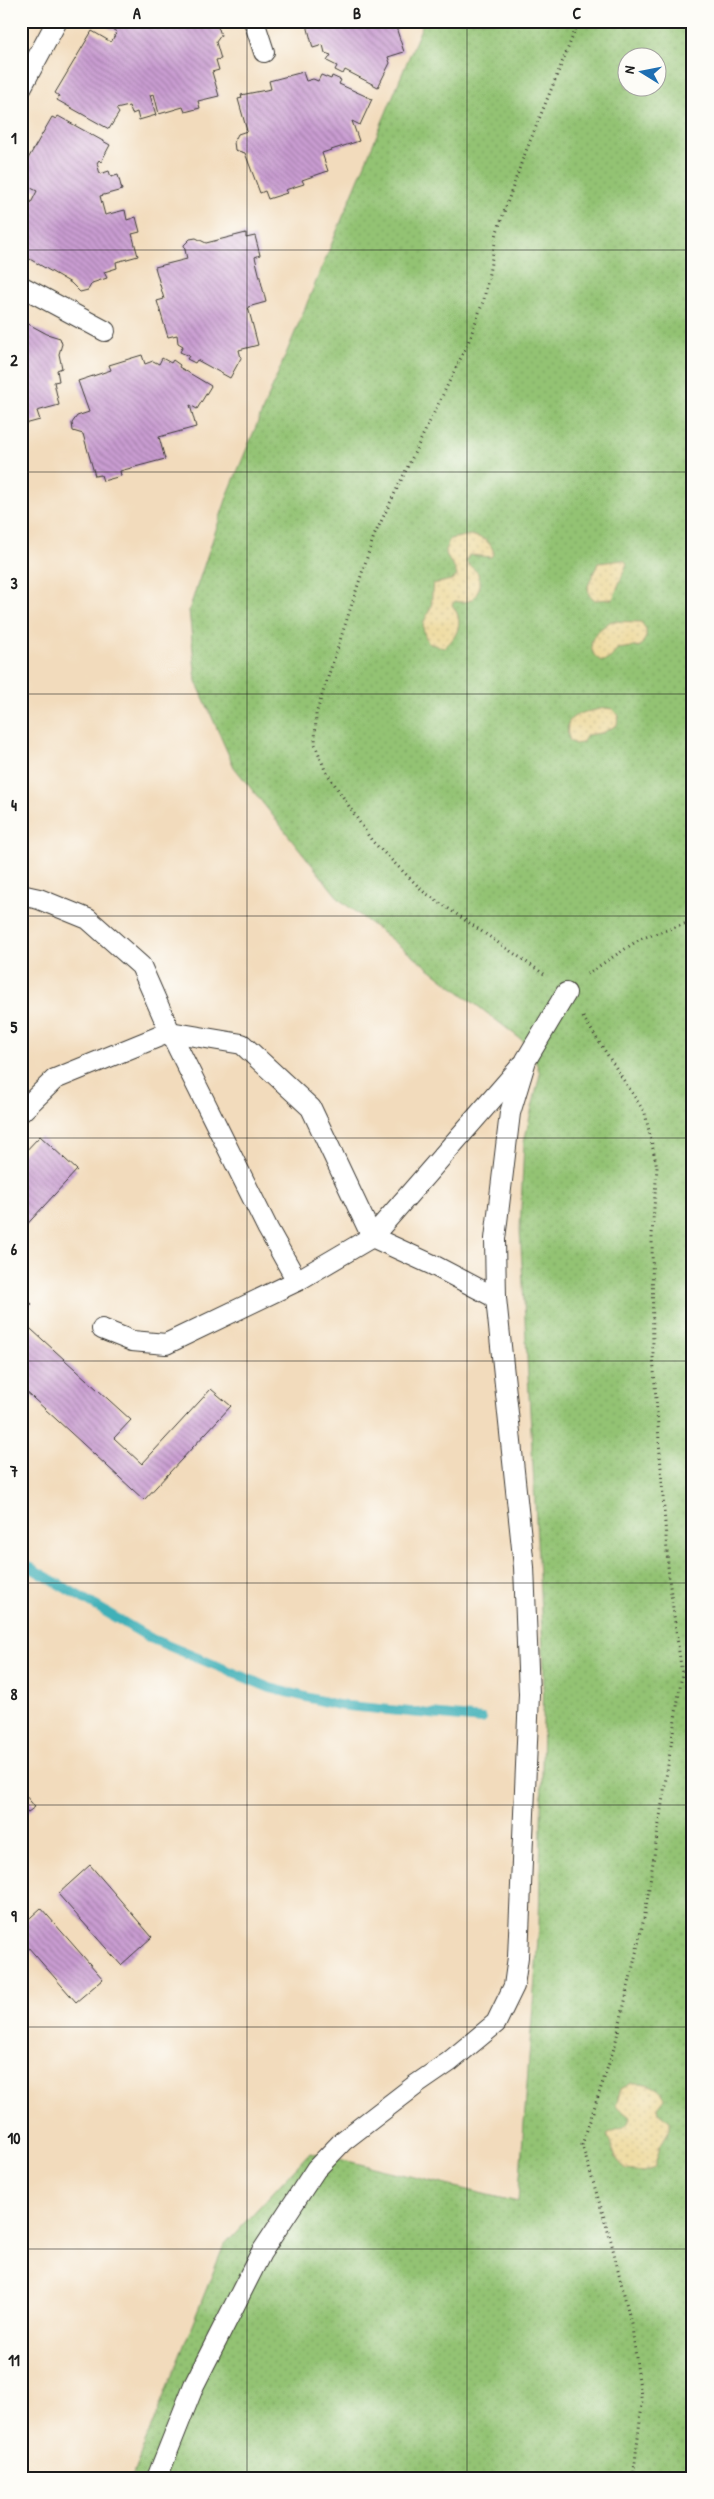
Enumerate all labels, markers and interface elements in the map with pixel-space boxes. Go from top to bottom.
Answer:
text: A [133,2,141,24]
text: B [353,2,361,24]
text: C [573,2,582,24]
north arrow [616,48,666,98]
text: N [619,64,639,75]
text: 1 [11,127,17,149]
text: 2 [10,349,18,371]
text: 3 [10,572,18,594]
text: 4 [11,794,17,816]
text: 5 [11,1016,18,1038]
text: 6 [11,1238,18,1260]
text: 7 [9,1460,18,1482]
text: 8 [11,1683,18,1705]
text: 9 [11,1905,17,1927]
text: 10 [8,2127,20,2149]
text: 11 [8,2349,20,2371]

